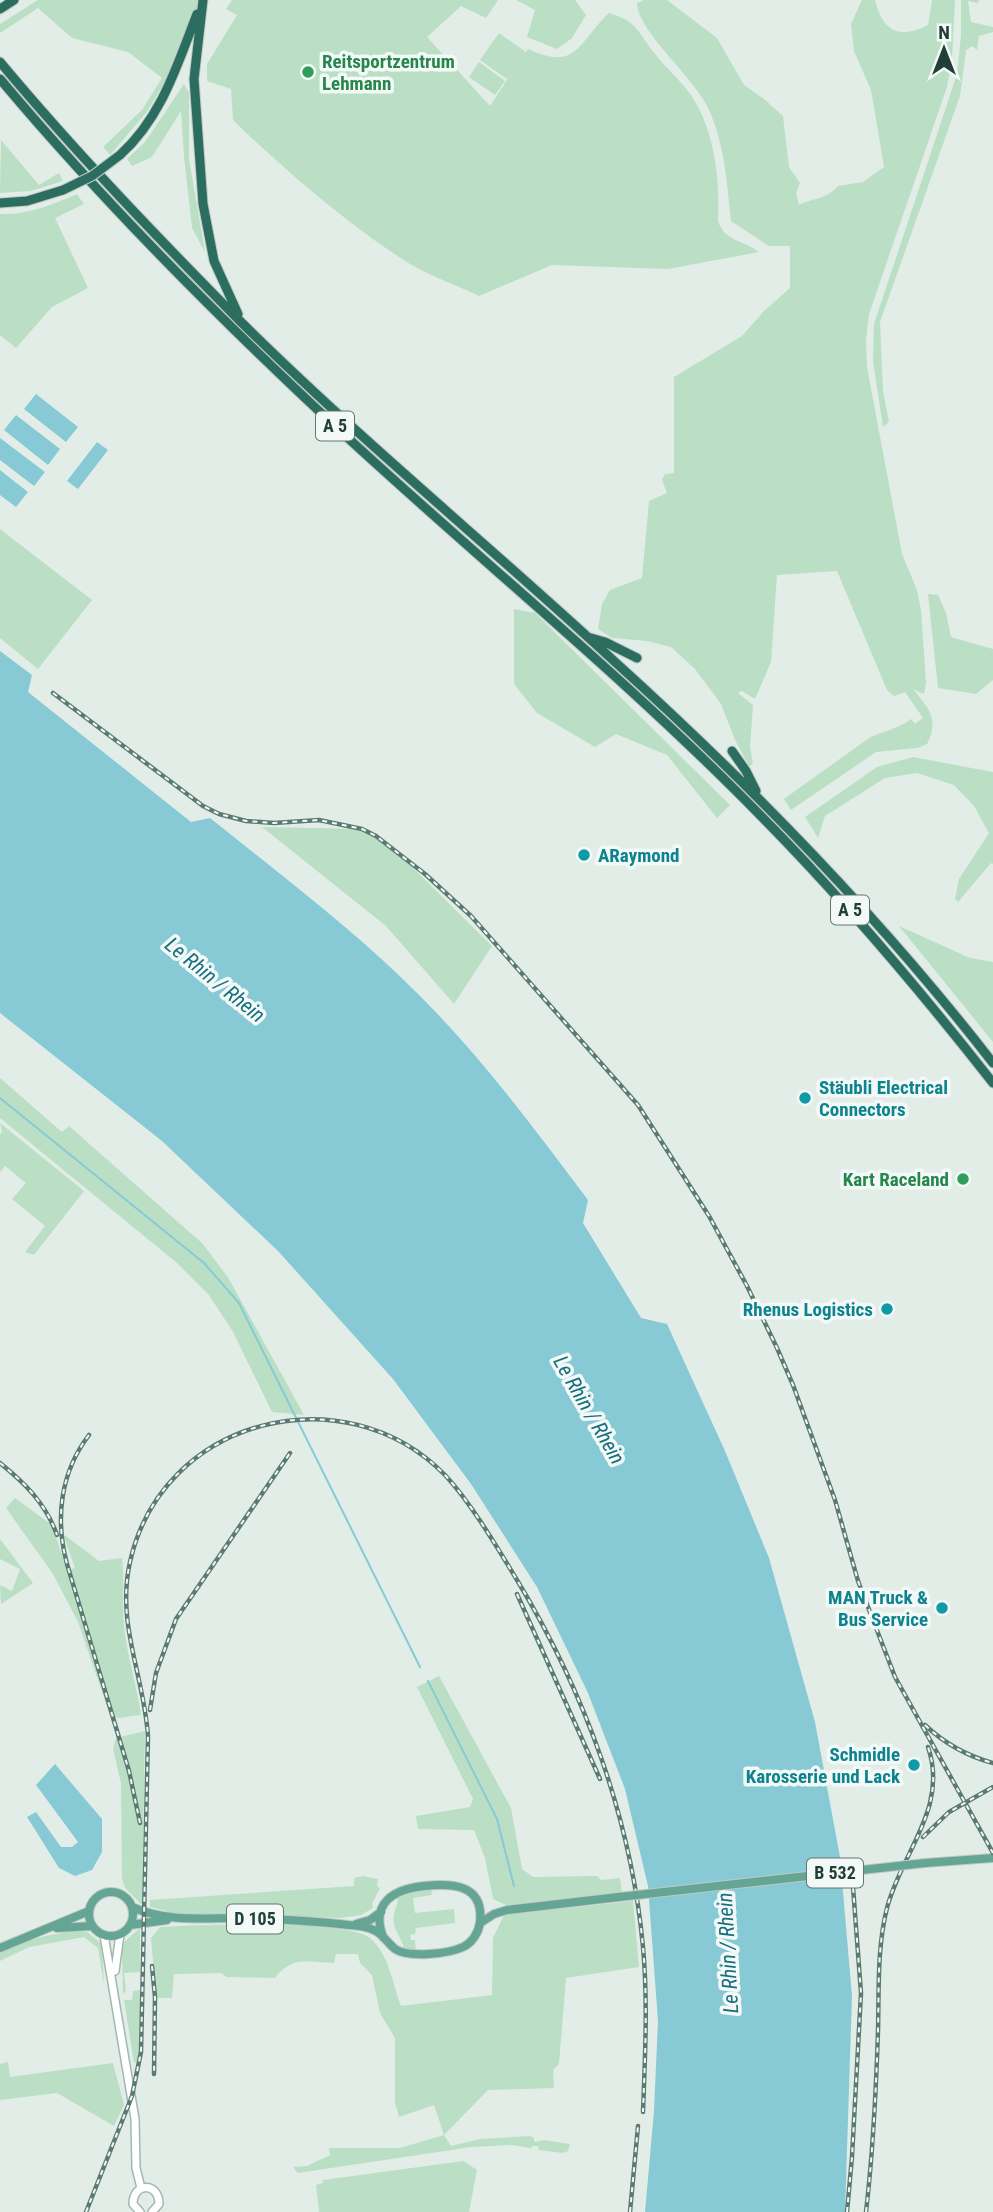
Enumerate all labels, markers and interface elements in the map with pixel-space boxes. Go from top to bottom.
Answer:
north arrow [909,14,979,84]
text: N [938,21,950,44]
place label: Reitsportzentrum Lehmann [322,50,455,95]
marker: Reitsportzentrum Lehmann [300,64,316,80]
road number: A 5 [316,412,354,440]
place label: ARaymond [598,844,679,867]
marker: ARaymond [576,847,592,863]
road number: A 5 [831,896,869,925]
water label: Le Rhin / Rhein [160,933,270,1027]
place label: Stäubli Electrical Connectors [819,1076,948,1121]
marker: Stäubli Electrical Connectors [797,1090,813,1106]
place label: Kart Raceland [843,1168,949,1191]
marker: Kart Raceland [955,1171,971,1187]
place label: Rhenus Logistics [743,1298,873,1321]
marker: Rhenus Logistics [879,1301,895,1317]
water label: Le Rhin / Rhein [548,1352,630,1468]
place label: MAN Truck & Bus Service [828,1586,928,1631]
marker: MAN Truck & Bus Service [934,1600,950,1616]
place label: Schmidle Karosserie und Lack [746,1743,901,1788]
marker: Schmidle Karosserie und Lack [906,1757,922,1773]
road number: B 532 [807,1858,863,1887]
water label: Le Rhin / Rhein [713,1892,743,2014]
road number: D 105 [227,1905,283,1934]

